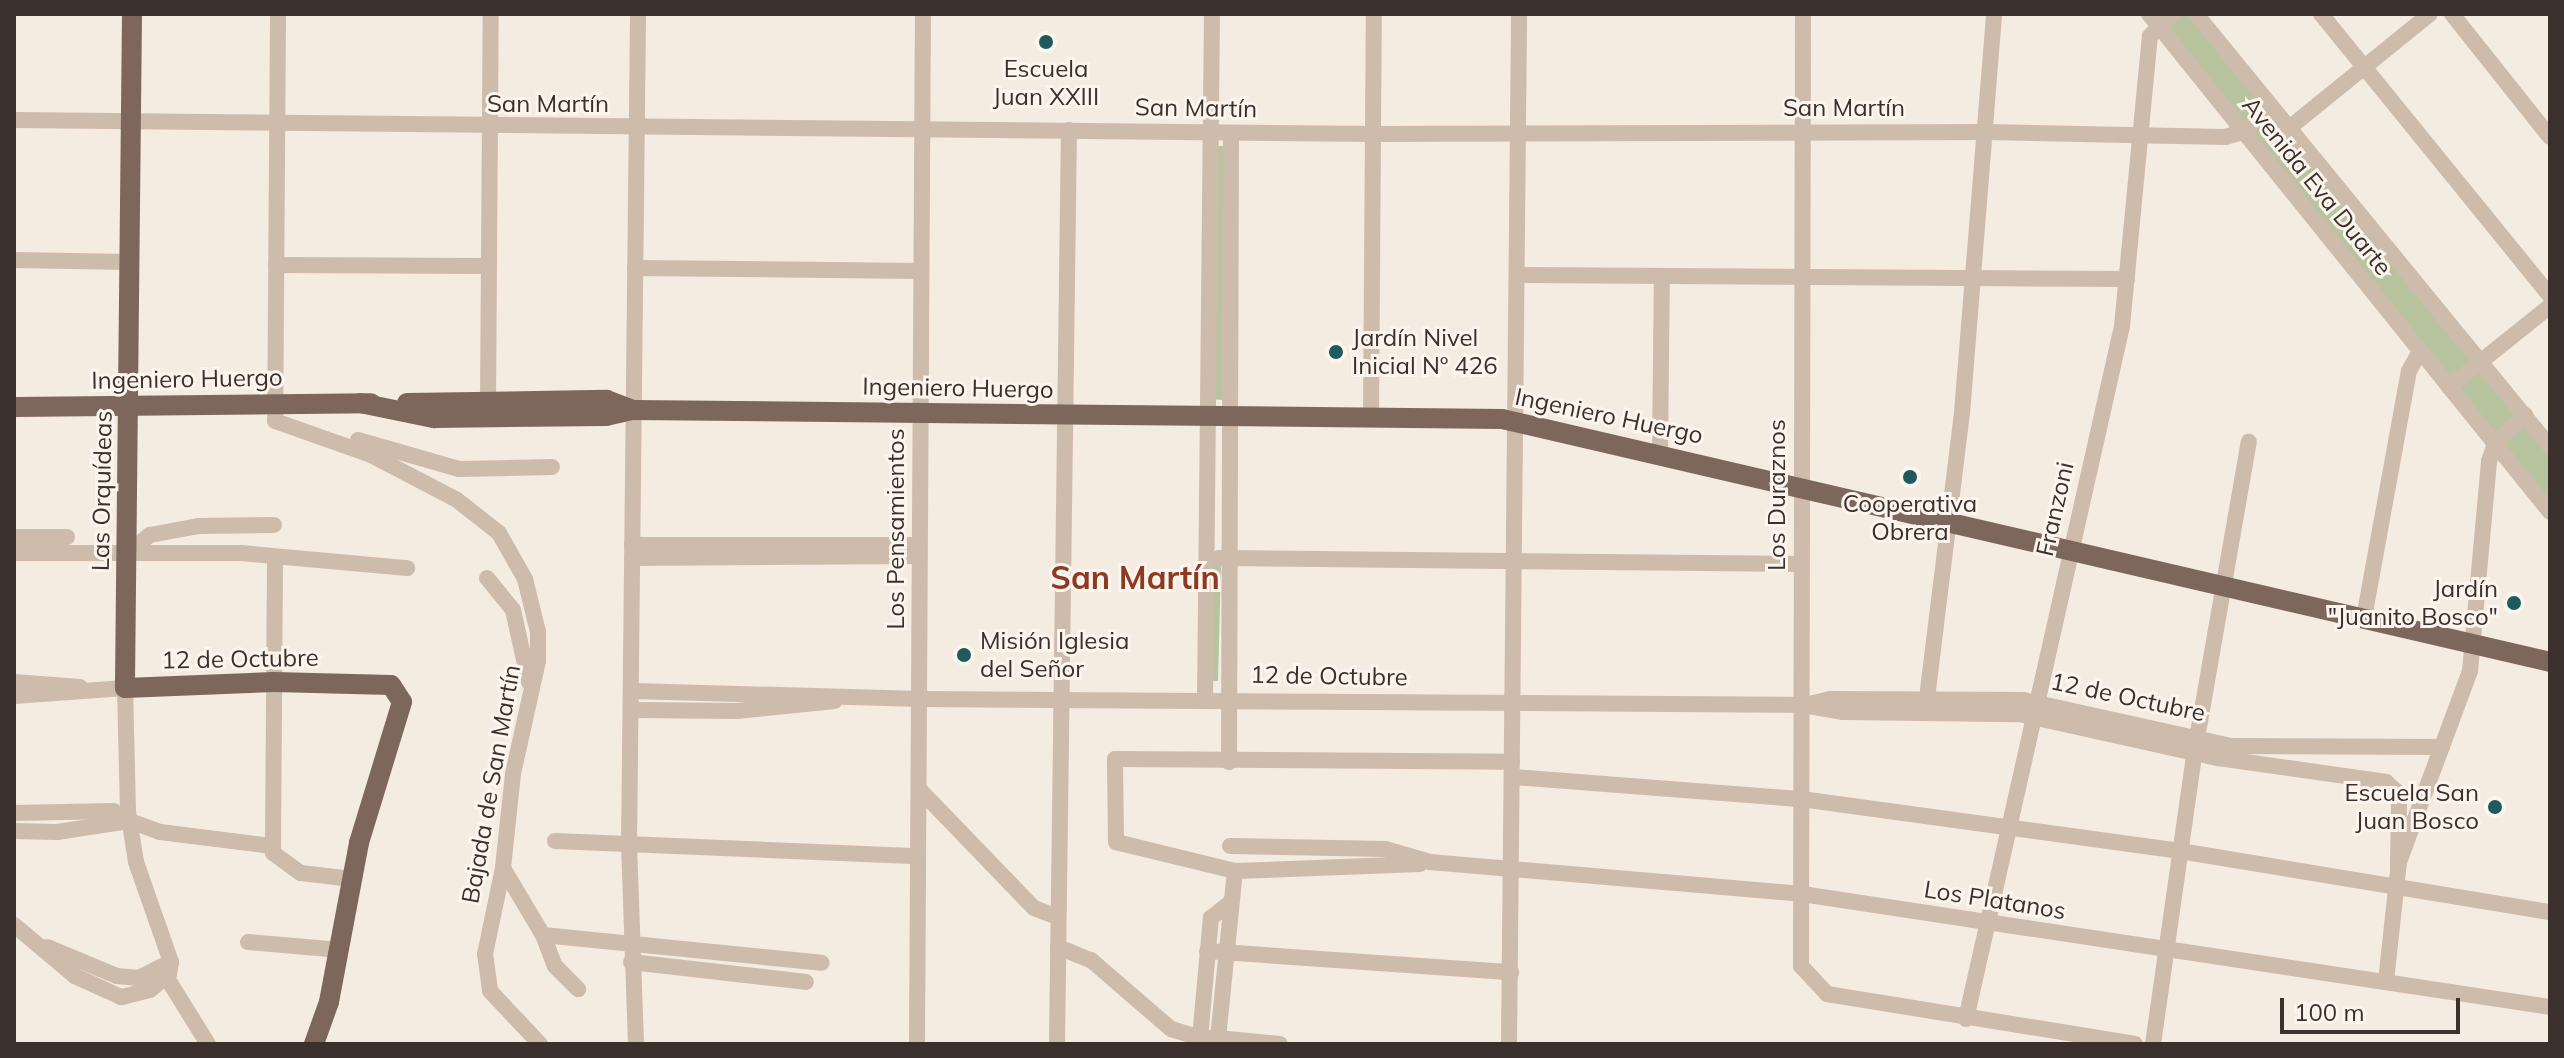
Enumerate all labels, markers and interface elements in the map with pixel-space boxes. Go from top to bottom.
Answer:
marker: Escuela Juan XXIII [1037,33,1055,51]
place label: Escuela Juan XXIII [993,55,1099,111]
street label: San Martín [487,90,609,118]
street label: Avenida Eva Duarte [2236,91,2398,281]
street label: San Martín [1135,93,1257,123]
street label: San Martín [1783,94,1905,122]
place label: Jardín Nivel Inicial Nº 426 [1352,324,1498,380]
marker: Jardín Nivel Inicial Nº 426 [1327,343,1345,361]
street label: Ingeniero Huergo [91,363,283,395]
street label: Ingeniero Huergo [862,372,1054,404]
street label: Ingeniero Huergo [1513,382,1705,450]
street label: Las Orquídeas [86,411,118,571]
street label: Los Duraznos [1763,419,1791,571]
street label: Los Pensamientos [882,428,910,630]
street label: Franzoni [2030,459,2080,559]
marker: Cooperativa Obrera [1901,468,1919,486]
place label: Cooperativa Obrera [1843,490,1977,546]
district label: San Martín [1050,558,1220,596]
place label: Jardín "Juanito Bosco" [2328,575,2498,631]
marker: Jardín "Juanito Bosco" [2505,594,2523,612]
place label: Misión Iglesia del Señor [980,627,1129,683]
street label: 12 de Octubre [161,643,319,675]
marker: Misión Iglesia del Señor [955,646,973,664]
street label: 12 de Octubre [1250,660,1408,692]
street label: Bajada de San Martín [456,662,526,906]
street label: 12 de Octubre [2048,667,2208,727]
place label: Escuela San Juan Bosco [2345,779,2479,835]
marker: Escuela San Juan Bosco [2486,798,2504,816]
street label: Los Platanos [1922,875,2068,925]
scale bar [2284,982,2464,1032]
text: 100 m [2294,997,2365,1027]

